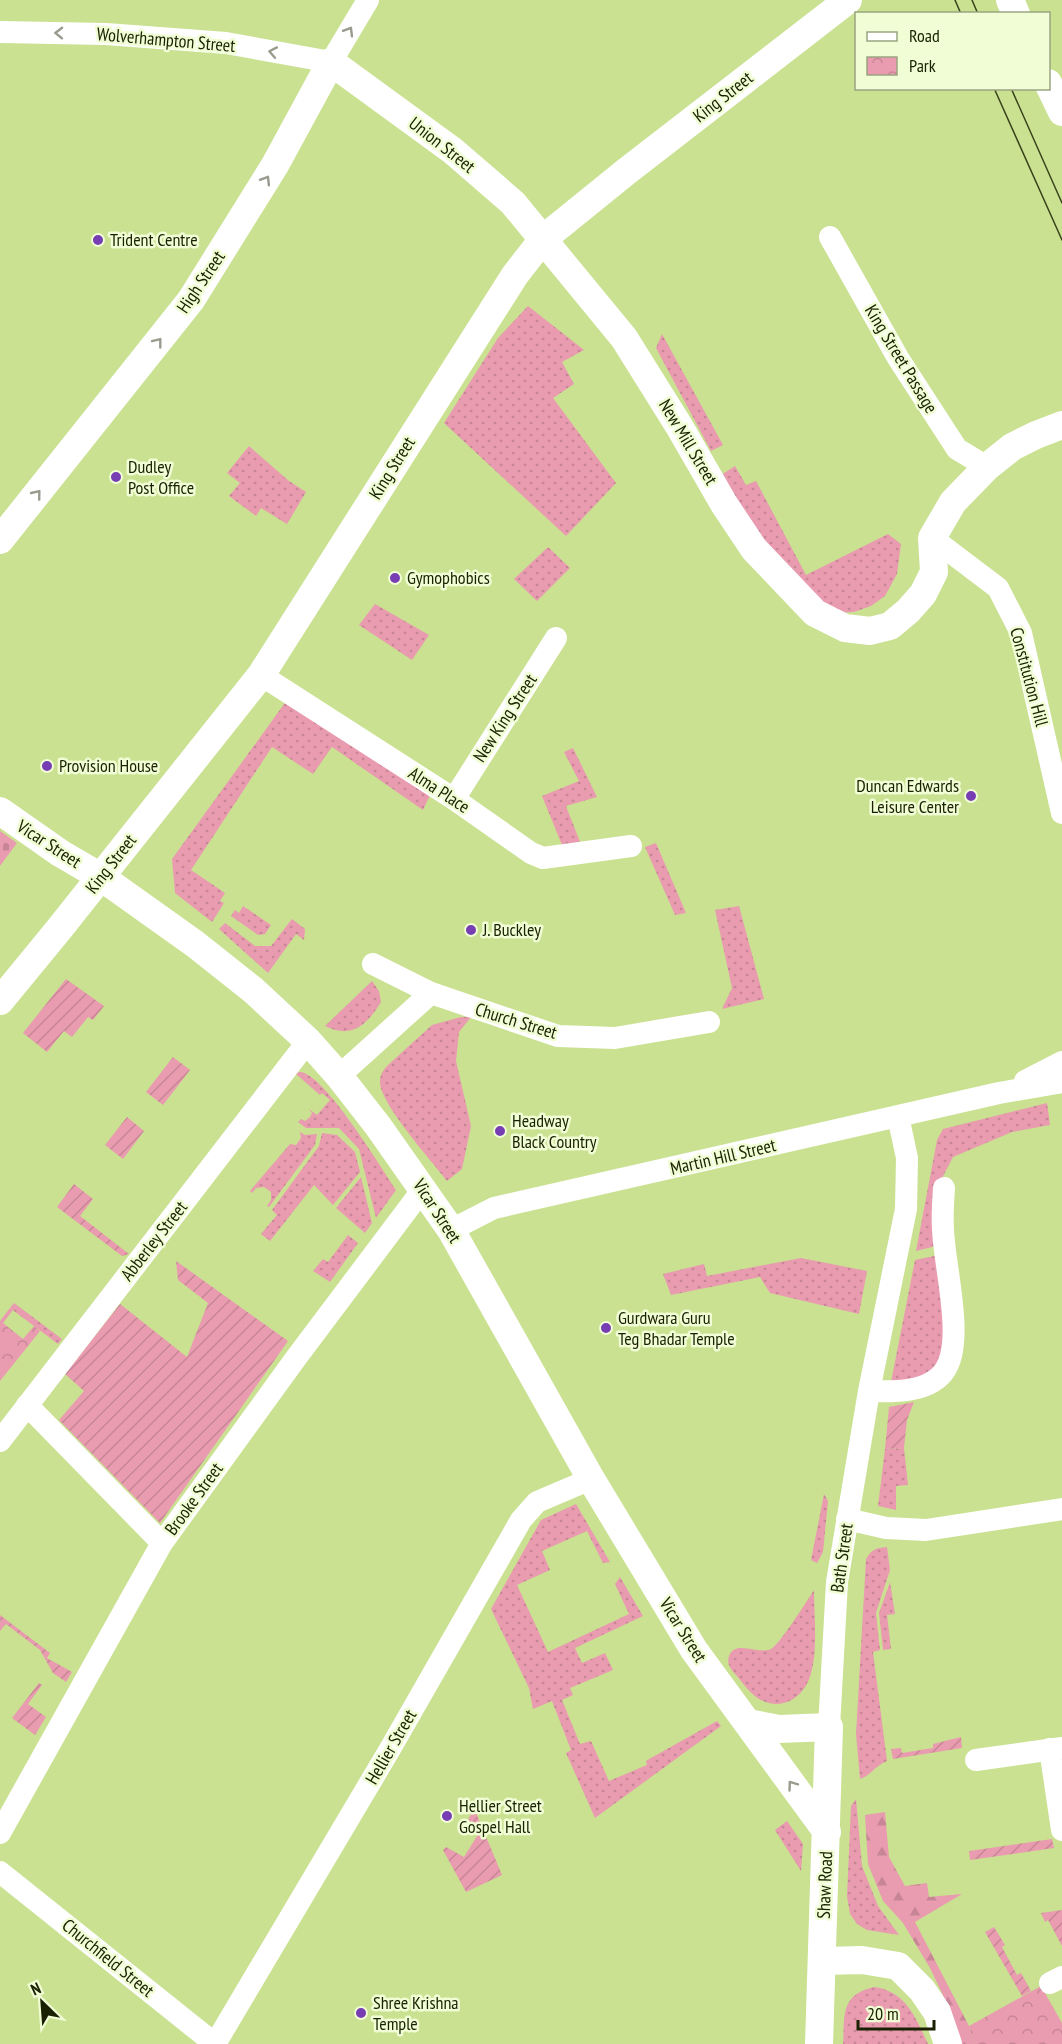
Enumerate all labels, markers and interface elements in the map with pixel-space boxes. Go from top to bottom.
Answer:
legend [855,12,1050,90]
street label: Wolverhampton Street [96,22,236,57]
text: Road [909,24,940,47]
one-way arrow [54,27,63,39]
one-way arrow [342,27,354,37]
one-way arrow [269,46,279,59]
text: Park [909,54,936,77]
street label: King Street [688,66,757,127]
street label: Union Street [405,112,480,178]
one-way arrow [259,175,270,186]
place label: Trident Centre [110,228,198,251]
marker: Trident Centre [91,233,105,247]
street label: High Street [171,246,230,317]
street label: King Street Passage [860,300,943,417]
one-way arrow [151,338,162,349]
street label: New Mill Street [654,395,723,489]
street label: King Street [363,432,420,503]
place label: Dudley Post Office [128,455,194,499]
marker: Dudley Post Office [109,470,123,484]
one-way arrow [30,490,41,501]
place label: Gymophobics [407,566,490,589]
marker: Gymophobics [388,571,402,585]
street label: Constitution Hill [1005,625,1054,730]
street label: New King Street [468,669,542,766]
place label: Provision House [59,754,158,777]
marker: Provision House [40,759,54,773]
street label: Alma Place [404,761,474,818]
place label: Duncan Edwards Leisure Center [856,774,959,818]
marker: Duncan Edwards Leisure Center [964,789,978,803]
street label: Vicar Street [12,814,86,873]
street label: King Street [80,829,141,898]
place label: J. Buckley [482,918,541,941]
marker: J. Buckley [464,923,478,937]
street label: Church Street [472,997,560,1044]
place label: Headway Black Country [512,1109,597,1153]
marker: Headway Black Country [493,1124,507,1138]
street label: Martin Hill Street [668,1133,778,1180]
street label: Vicar Street [408,1173,467,1247]
street label: Abberley Street [115,1196,192,1285]
place label: Gurdwara Guru Teg Bhadar Temple [618,1306,735,1350]
marker: Gurdwara Guru Teg Bhadar Temple [599,1321,613,1335]
street label: Brooke Street [160,1458,228,1540]
street label: Bath Street [825,1522,858,1594]
street label: Vicar Street [654,1592,712,1666]
street label: Hellier Street [360,1705,421,1788]
one-way arrow [788,1780,799,1791]
place label: Hellier Street Gospel Hall [459,1794,542,1838]
marker: Hellier Street Gospel Hall [440,1809,454,1823]
street label: Shaw Road [812,1851,837,1919]
street label: Churchfield Street [58,1914,159,2002]
north arrow [12,1972,72,2032]
text: N [28,1978,44,1999]
place label: Shree Krishna Temple [373,1991,459,2035]
scale bar [858,1993,934,2031]
text: 20 m [867,2002,899,2025]
marker: Shree Krishna Temple [354,2006,368,2020]

